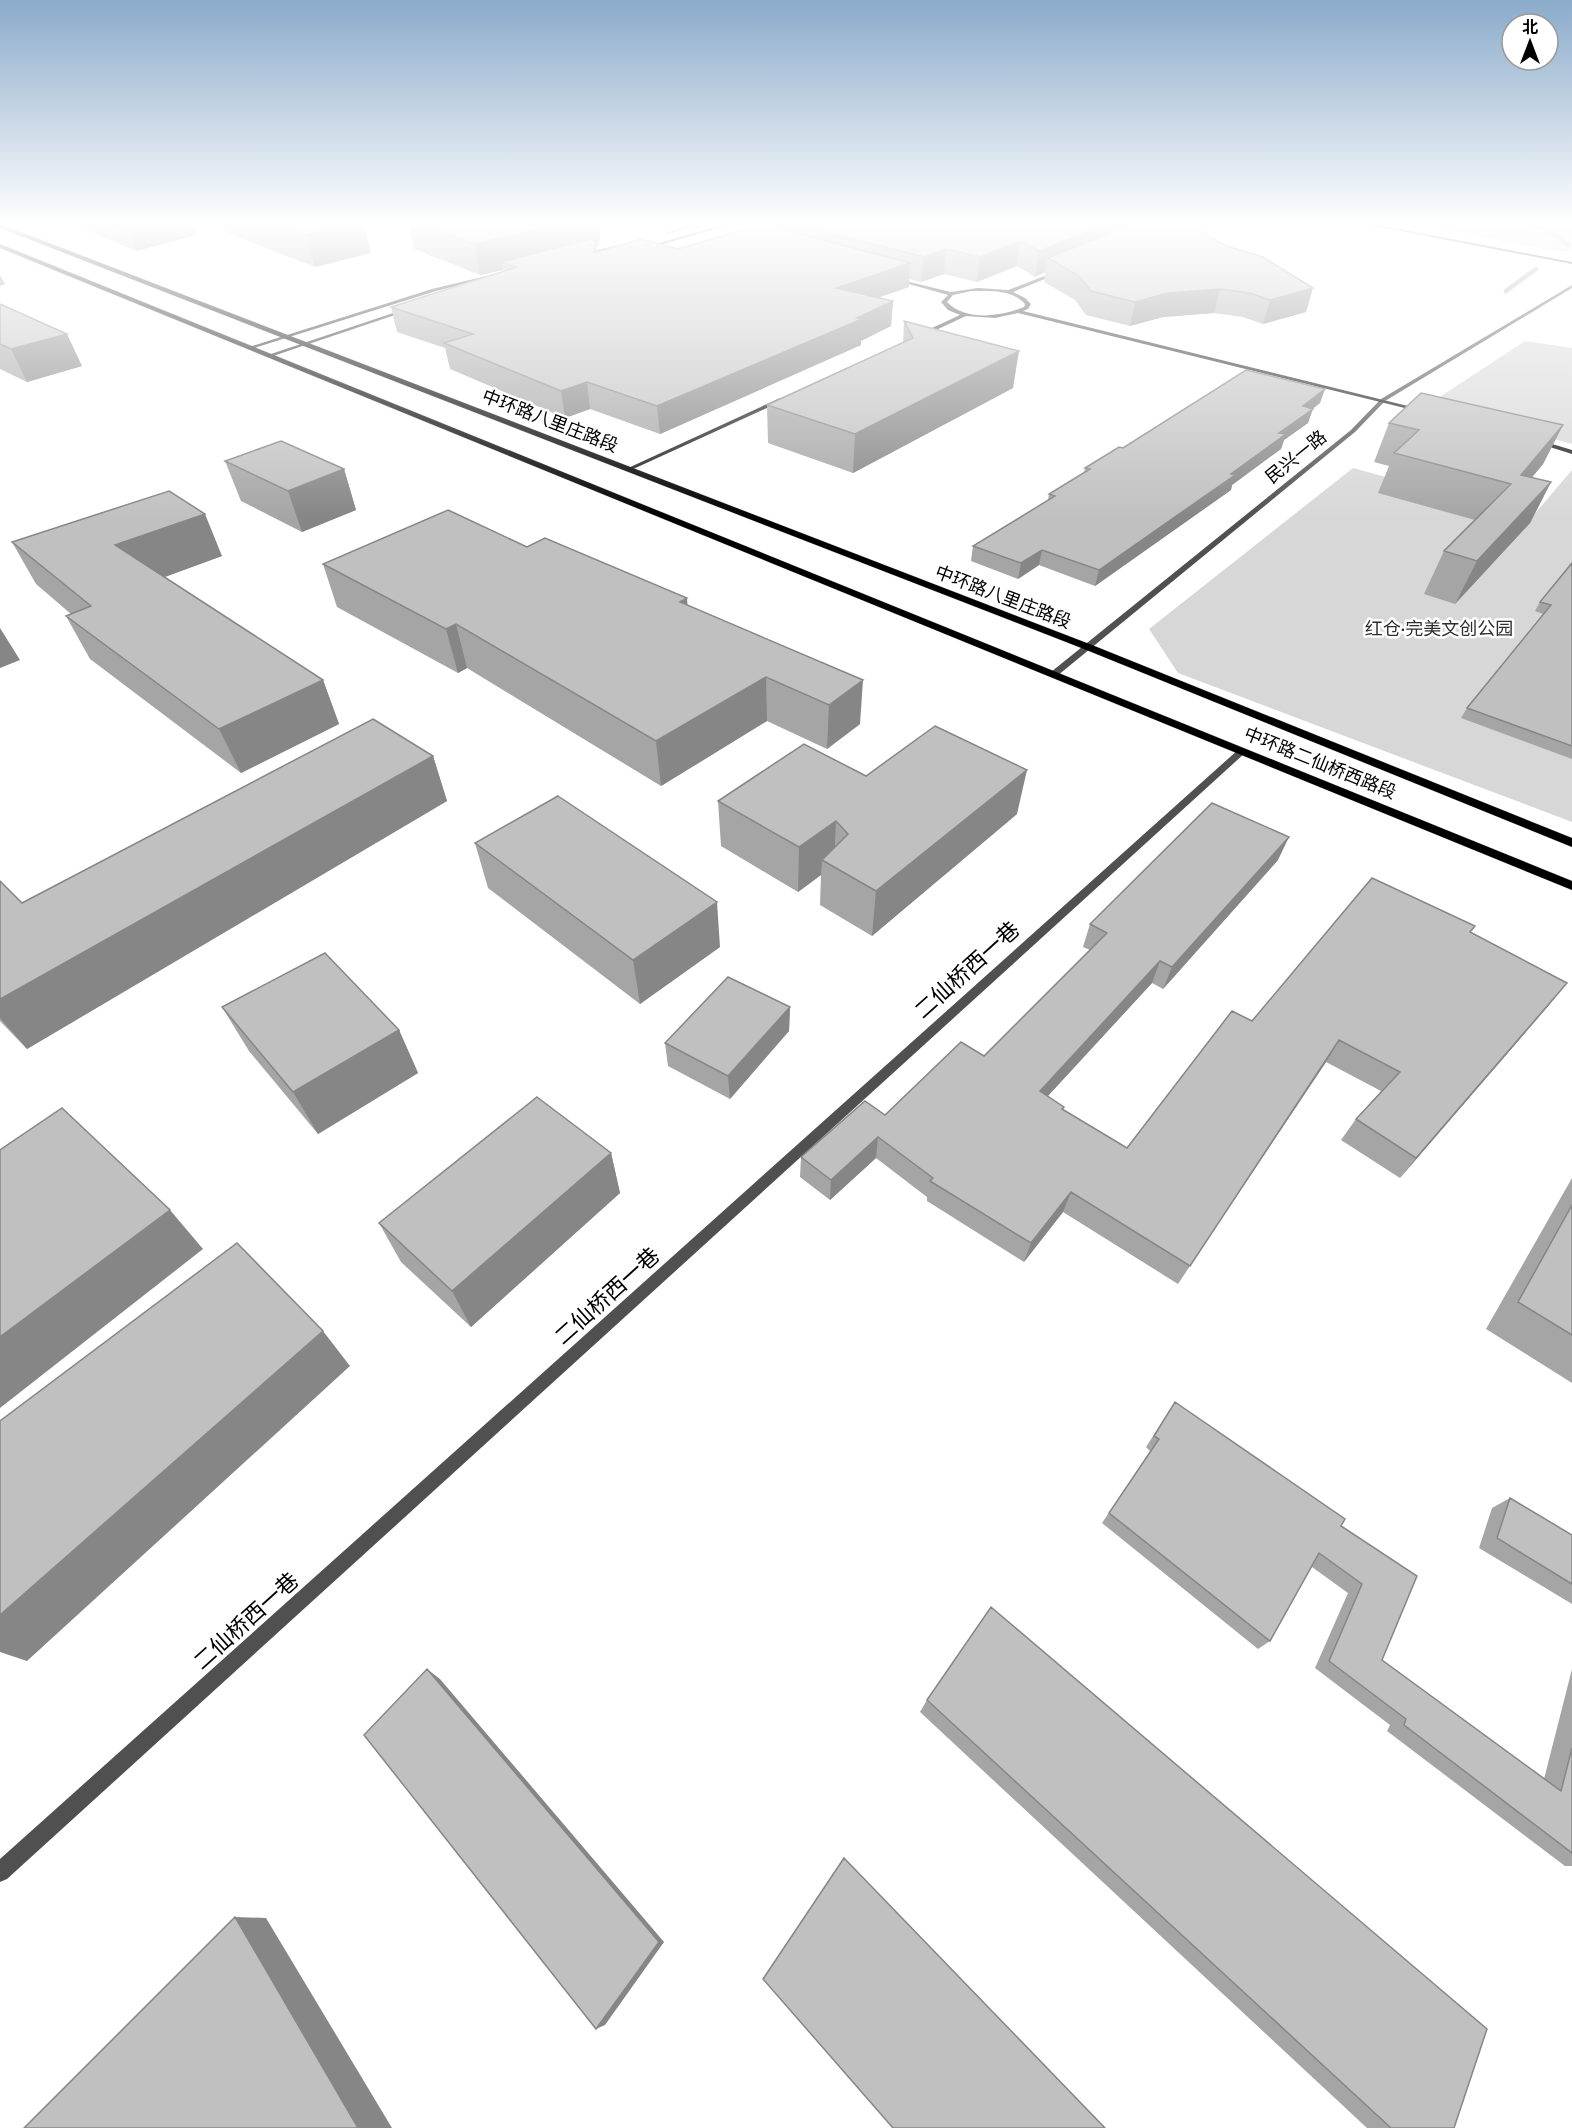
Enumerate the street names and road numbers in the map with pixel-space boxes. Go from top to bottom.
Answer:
street label: 中环路八里庄路段 [479,385,621,457]
street label: 民兴一路 [1261,426,1331,488]
street label: 中环路八里庄路段 [932,561,1074,633]
street label: 中环路二仙桥西路段 [1241,722,1399,804]
street label: 二仙桥西一巷 [909,916,1025,1024]
street label: 二仙桥西一巷 [549,1242,665,1350]
street label: 二仙桥西一巷 [188,1567,304,1675]

